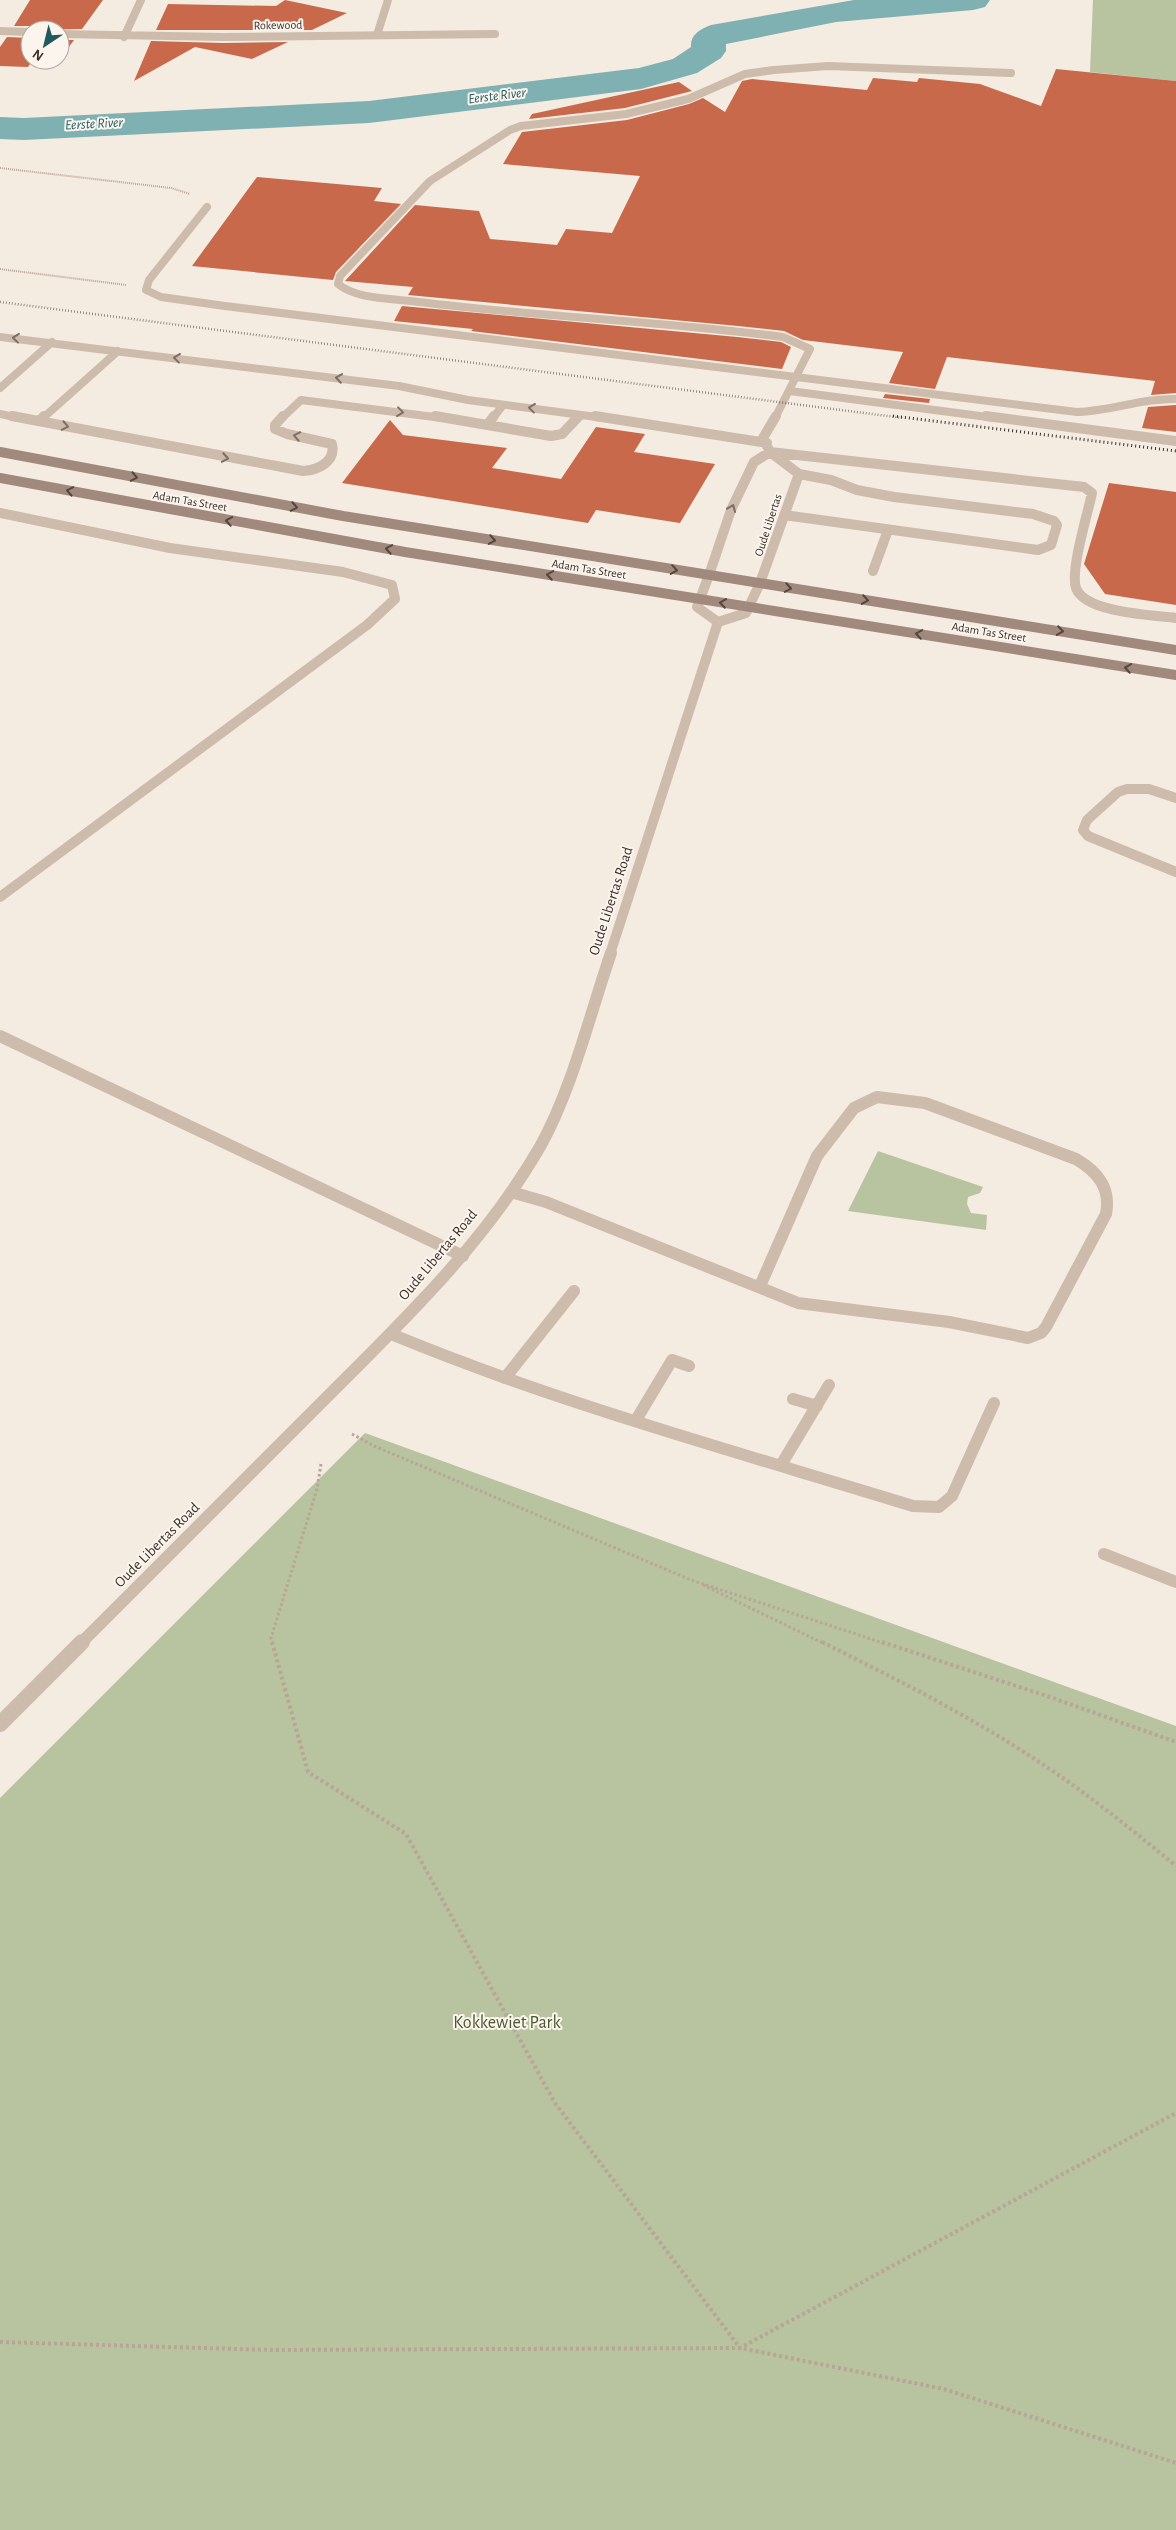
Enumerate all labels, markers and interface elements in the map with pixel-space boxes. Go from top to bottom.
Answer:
street label: Rokewood [253,19,303,31]
north arrow [20,20,70,70]
text: N [30,46,46,63]
water label: Eerste River [467,85,527,106]
water label: Eerste River [65,115,124,133]
one-way arrow [12,333,20,344]
one-way arrow [173,353,181,364]
one-way arrow [334,373,342,384]
one-way arrow [527,404,536,414]
one-way arrow [396,406,404,417]
one-way arrow [61,421,69,431]
one-way arrow [293,431,301,442]
one-way arrow [220,452,229,462]
one-way arrow [130,472,138,482]
one-way arrow [65,486,74,497]
street label: Adam Tas Street [152,489,228,513]
street label: Oude Libertas [752,492,784,558]
one-way arrow [289,501,298,511]
one-way arrow [726,504,736,513]
one-way arrow [225,516,234,526]
one-way arrow [487,534,496,544]
one-way arrow [385,545,394,555]
street label: Adam Tas Street [551,557,627,581]
one-way arrow [671,564,679,575]
one-way arrow [545,571,554,581]
one-way arrow [784,582,793,592]
one-way arrow [861,595,869,605]
one-way arrow [718,599,727,609]
street label: Adam Tas Street [951,620,1027,644]
one-way arrow [1056,626,1064,636]
one-way arrow [915,629,924,639]
one-way arrow [1124,663,1132,673]
street label: Oude Libertas Road [586,845,636,957]
street label: Oude Libertas Road [396,1207,480,1303]
street label: Oude Libertas Road [112,1500,202,1590]
park label: Kokkewiet Park [453,2014,561,2032]

